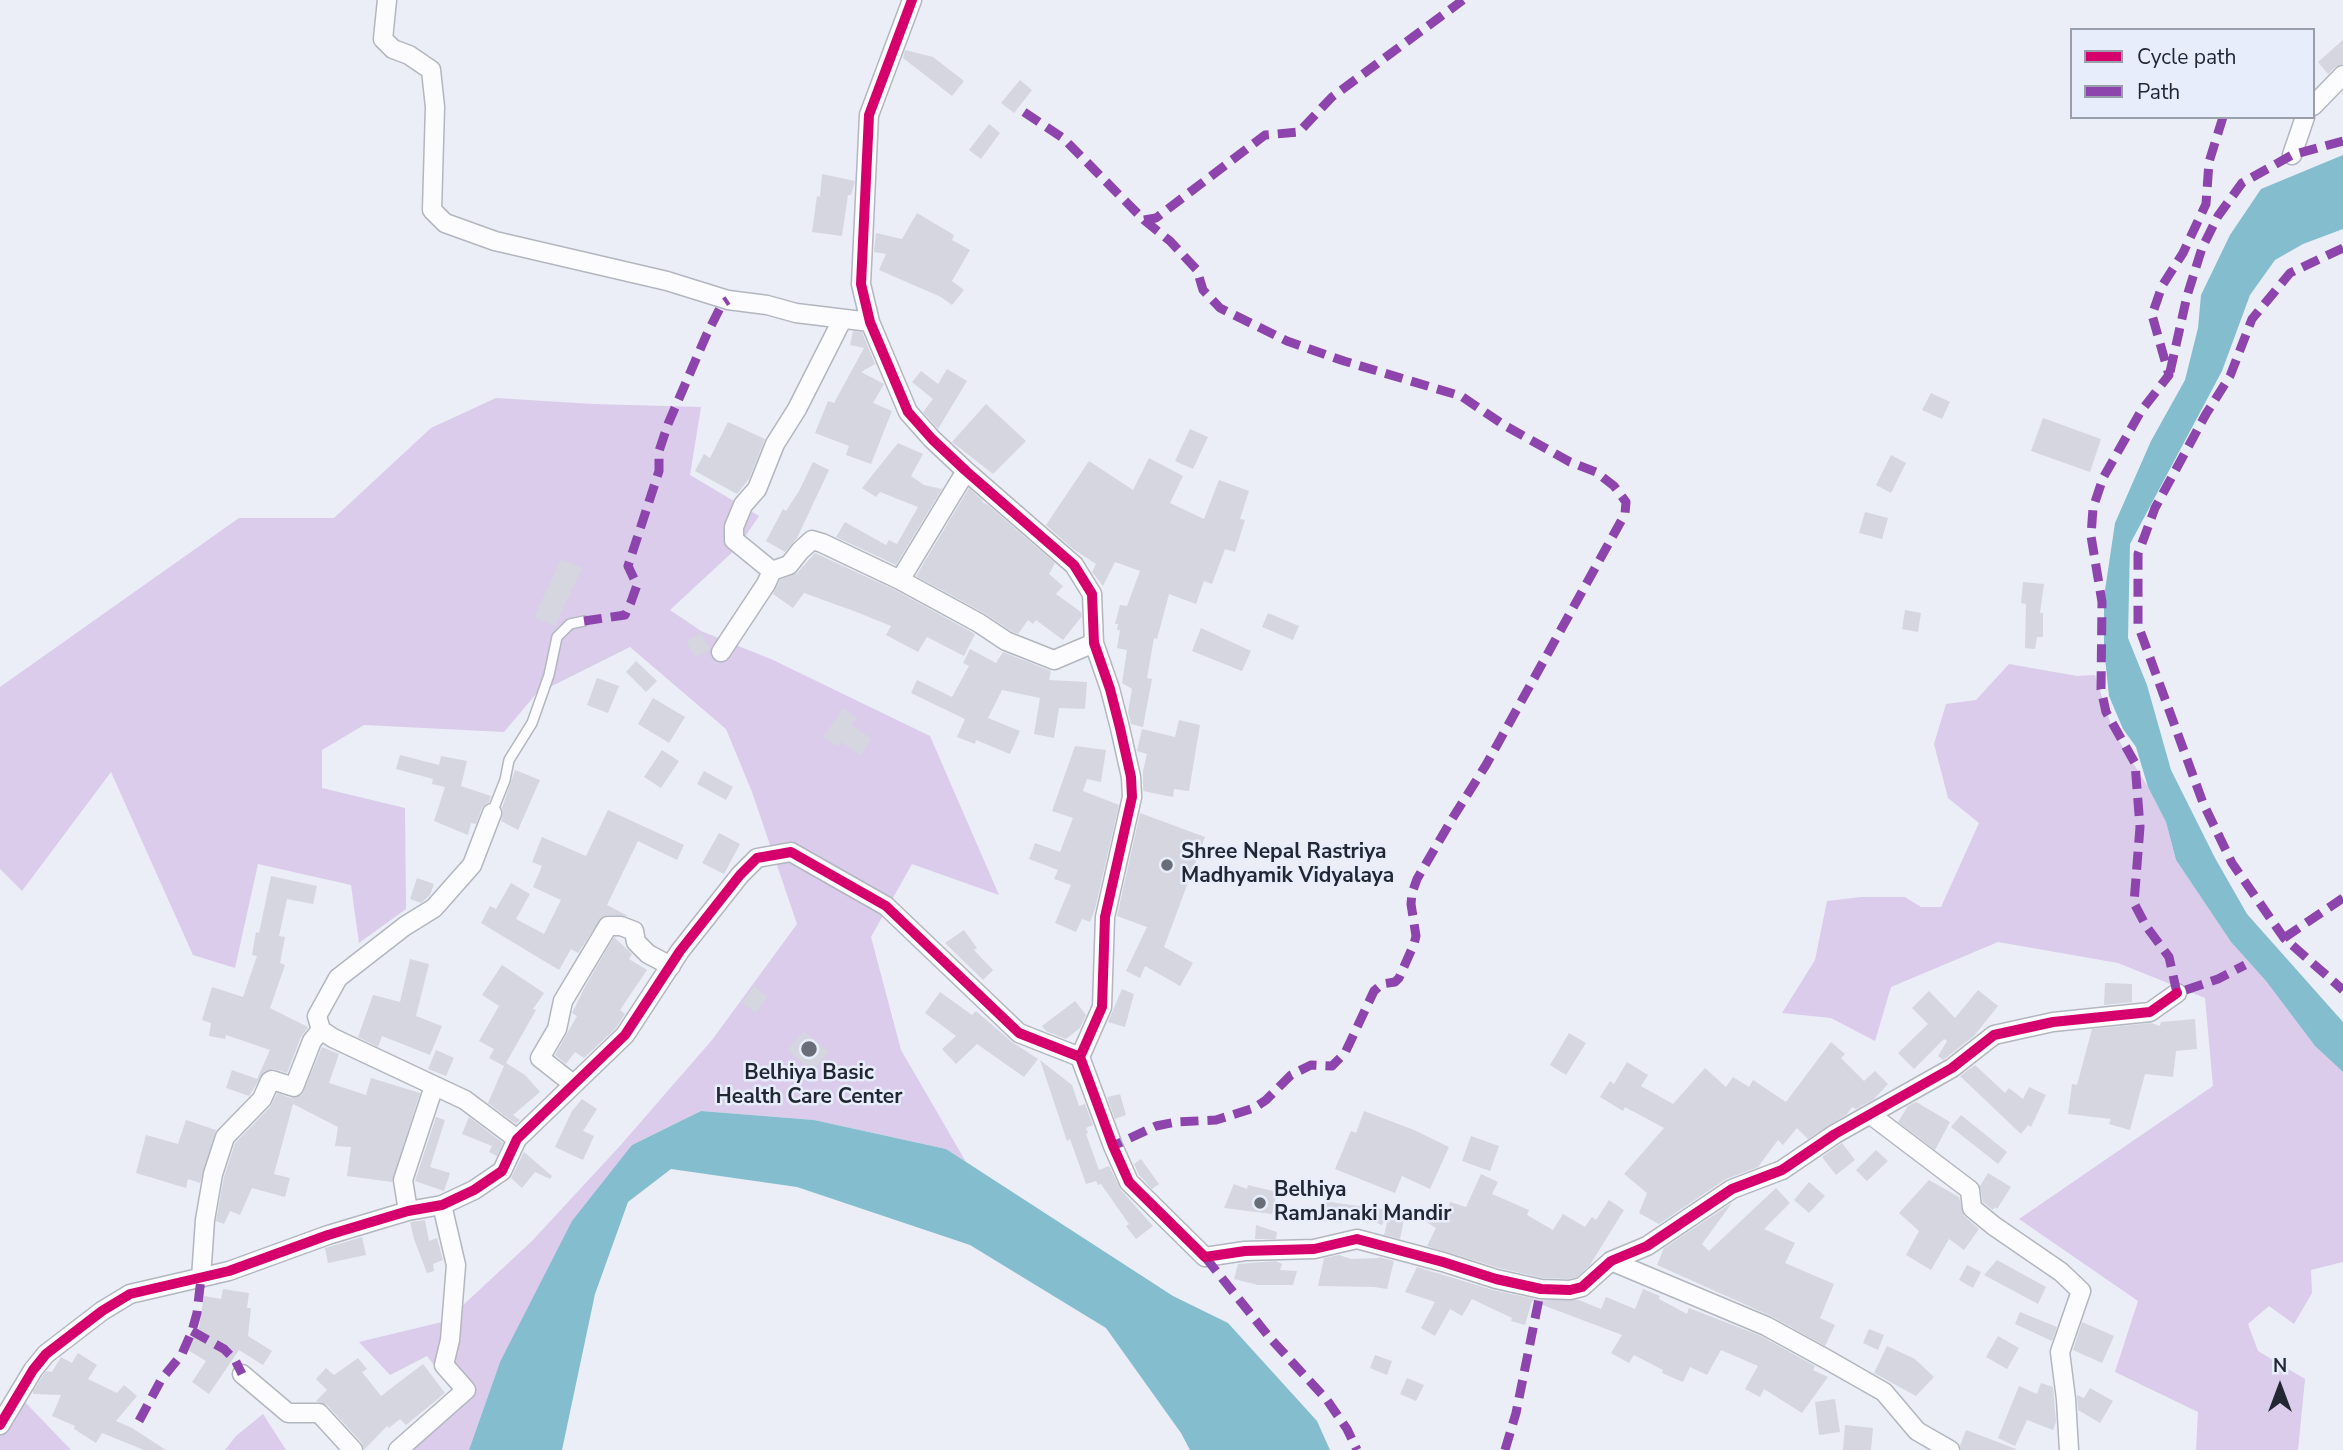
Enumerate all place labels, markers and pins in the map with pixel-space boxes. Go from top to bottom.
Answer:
place label: Shree Nepal Rastriya Madhyamik Vidyalaya [1181,840,1394,890]
marker: Shree Nepal Rastriya Madhyamik Vidyalaya [1159,857,1175,873]
marker: Belhiya Basic Health Care Center [799,1039,819,1059]
place label: Belhiya Basic Health Care Center [716,1061,902,1111]
place label: Belhiya RamJanaki Mandir [1274,1178,1451,1228]
marker: Belhiya RamJanaki Mandir [1252,1195,1268,1211]

